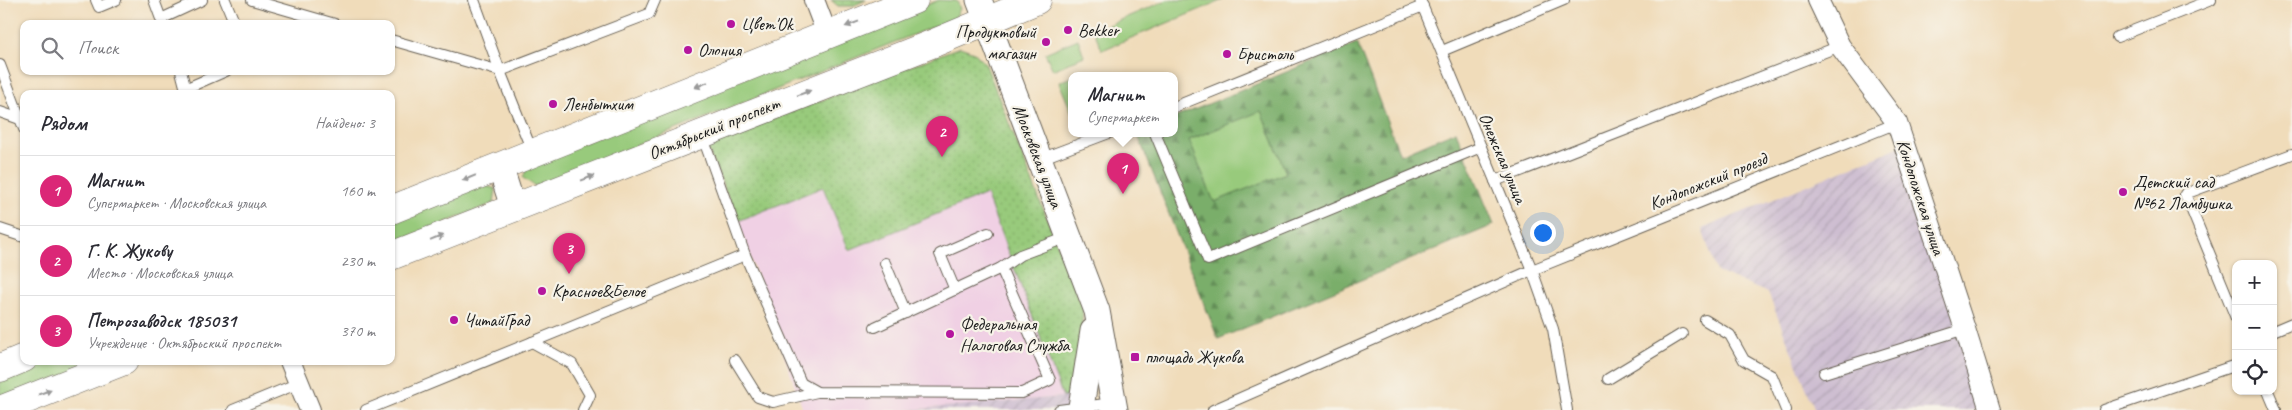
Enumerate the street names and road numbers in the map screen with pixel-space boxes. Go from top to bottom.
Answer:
street label: Октябрьский проспект [645,91,784,164]
street label: Московская улица [1008,101,1068,212]
street label: Онежская улица [1474,109,1533,208]
street label: Кондопожская улица [1892,137,1951,259]
street label: Кондопожский проезд [1646,147,1772,215]

